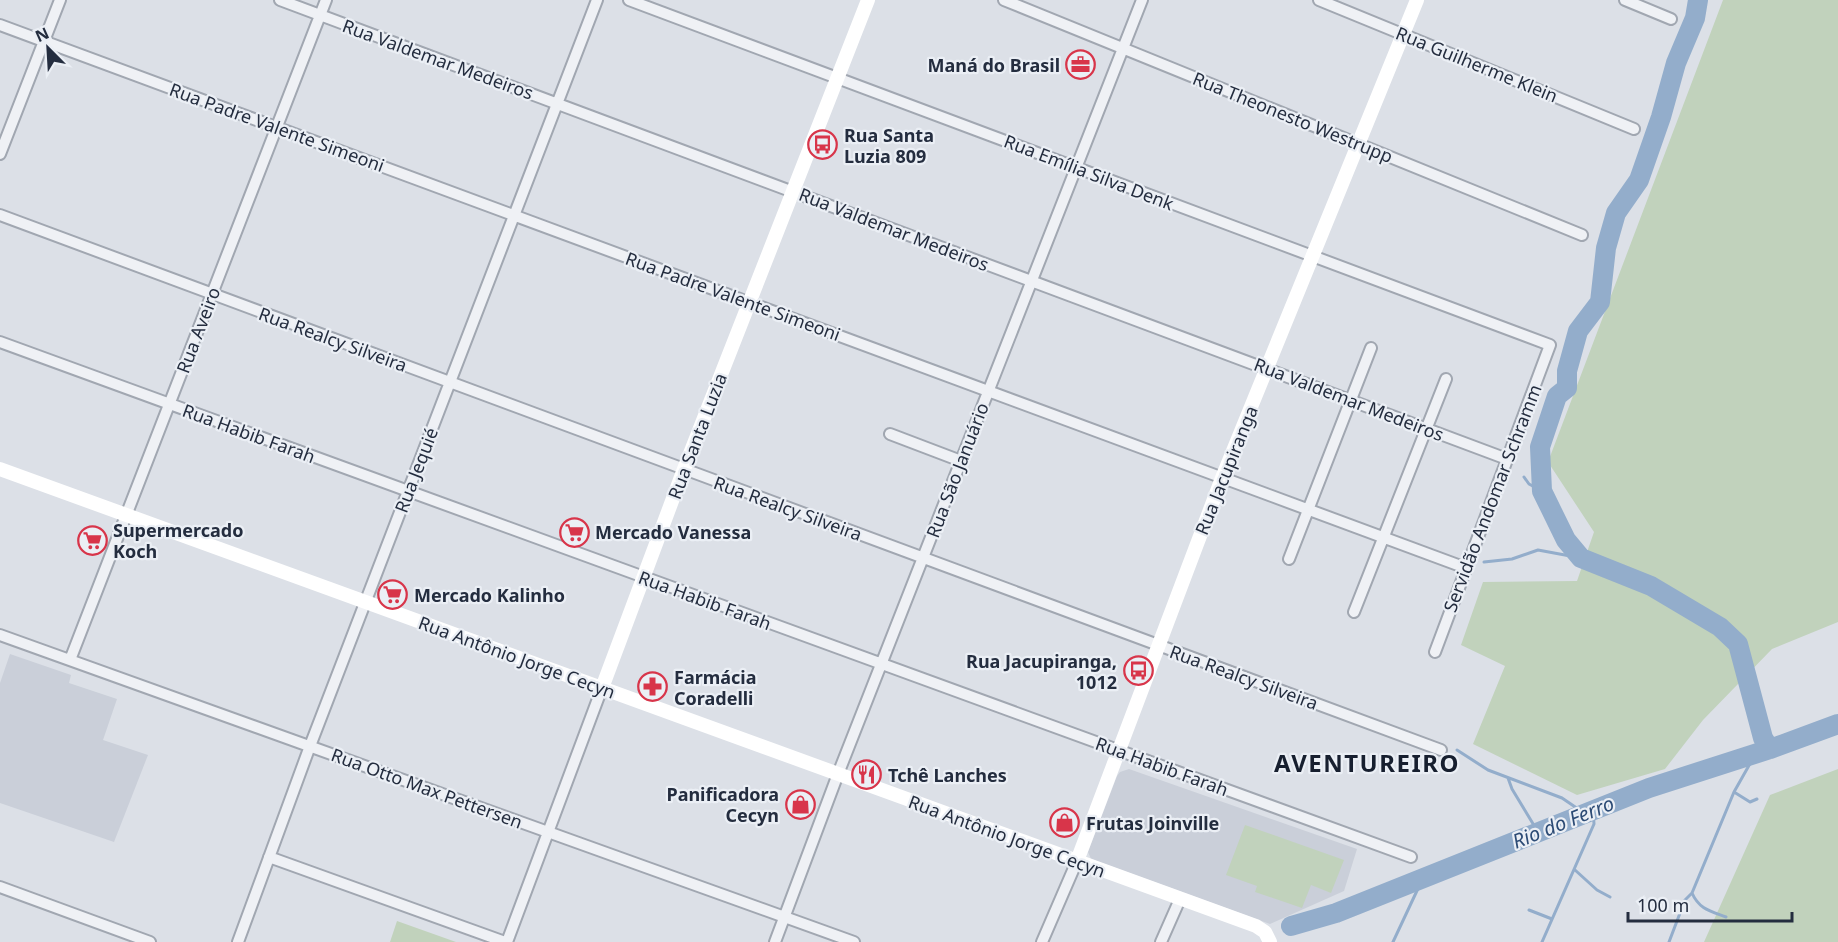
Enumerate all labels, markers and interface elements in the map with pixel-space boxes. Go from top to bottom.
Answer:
street label: Rua Valdemar Medeiros [339,13,537,105]
north arrow [18,18,78,78]
street label: Rua Guilherme Klein [1392,21,1562,107]
text: N [31,22,52,47]
office icon: Maná do Brasil [1065,49,1097,81]
place label: Maná do Brasil [928,53,1060,77]
street label: Rua Theonesto Westrupp [1189,66,1397,168]
street label: Rua Padre Valente Simeoni [166,77,388,177]
place label: Rua Santa Luzia 809 [844,123,934,168]
bus stop icon: Rua Santa Luzia 809 [807,129,839,161]
street label: Rua Emília Silva Denk [1001,129,1178,216]
street label: Rua Valdemar Medeiros [796,182,992,276]
street label: Rua Padre Valente Simeoni [622,246,844,346]
street label: Rua Aveiro [171,283,225,377]
street label: Rua Realcy Silveira [256,301,410,377]
street label: Rua Valdemar Medeiros [1251,352,1447,446]
street label: Rua Santa Luzia [662,369,732,503]
street label: Servidão Andomar Schramm [1437,381,1547,615]
street label: Rua Habib Farah [179,398,319,468]
street label: Rua São Januário [920,399,994,541]
street label: Rua Jacupiranga [1189,402,1263,538]
street label: Rua Jequié [389,424,443,516]
street label: Rua Realcy Silveira [711,470,865,546]
supermarket icon: Mercado Vanessa [558,516,590,548]
place label: Supermercado Koch [113,518,243,563]
place label: Mercado Vanessa [595,520,751,544]
supermarket icon: Supermercado Koch [76,524,108,556]
street label: Rua Habib Farah [635,565,775,635]
supermarket icon: Mercado Kalinho [377,579,409,611]
place label: Mercado Kalinho [414,583,565,607]
street label: Rua Antônio Jorge Cecyn [415,610,619,704]
street label: Rua Realcy Silveira [1167,639,1321,715]
place label: Rua Jacupiranga, 1012 [966,649,1117,694]
bus stop icon: Rua Jacupiranga, 1012 [1122,655,1154,687]
place label: Farmácia Coradelli [674,665,757,710]
pharmacy icon: Farmácia Coradelli [637,671,669,703]
street label: Rua Habib Farah [1092,731,1232,801]
street label: Rua Otto Max Pettersen [328,742,526,834]
district label: AVENTUREIRO [1274,746,1460,779]
restaurant icon: Tchê Lanches [851,759,883,791]
place label: Tchê Lanches [888,763,1007,787]
place label: Panificadora Cecyn [666,782,779,827]
shop icon: Panificadora Cecyn [784,788,816,820]
street label: Rua Antônio Jorge Cecyn [905,789,1109,883]
water label: Rio do Ferro [1508,789,1618,855]
shop icon: Frutas Joinville [1049,807,1081,839]
place label: Frutas Joinville [1086,811,1219,835]
scale bar [1628,885,1792,923]
text: 100 m [1637,893,1689,917]

